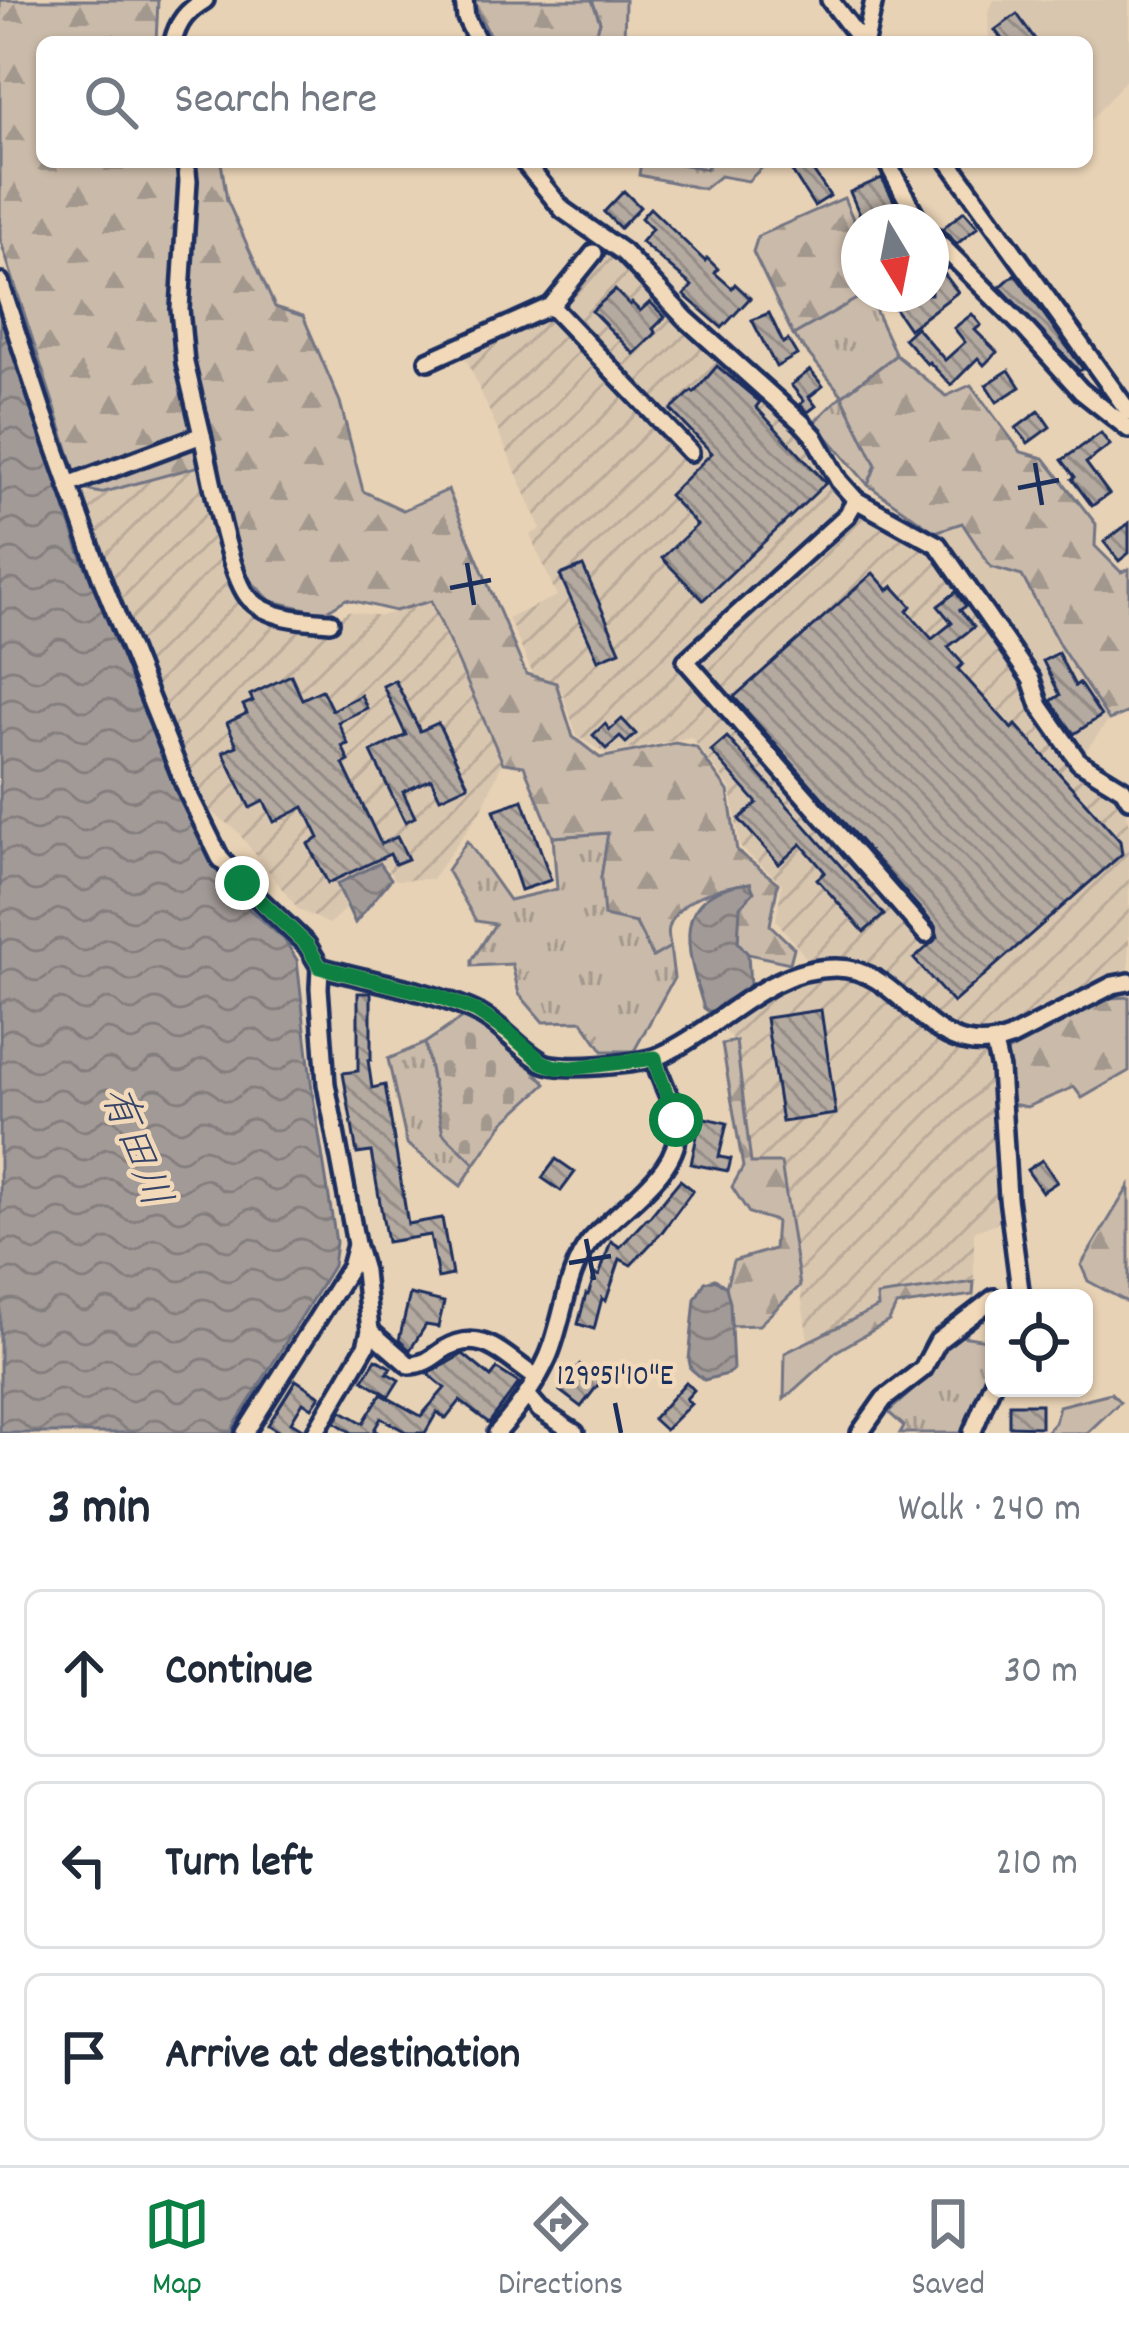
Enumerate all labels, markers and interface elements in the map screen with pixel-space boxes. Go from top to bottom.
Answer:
search box [36,36,1093,168]
icon: search [78,69,144,135]
text: Search here [174,70,377,134]
north arrow [841,204,949,312]
route end [215,856,269,910]
water label: 有田川 [81,1078,183,1218]
route start [649,1093,703,1147]
map controls [985,1289,1093,1397]
button: locate [985,1289,1093,1397]
text: 129°51'10"E [557,1357,674,1400]
text: 3 min [48,1475,150,1547]
text: Walk · 240 m [898,1484,1081,1539]
icon: ahead [51,1640,117,1706]
text: Continue [165,1641,313,1705]
text: 30 m [1004,1646,1078,1701]
icon: left [51,1832,117,1898]
text: Turn left [165,1833,313,1897]
text: 210 m [995,1838,1078,1893]
icon: arrive [51,2024,117,2090]
text: Arrive at destination [165,2025,520,2089]
tab: Map [144,2191,210,2310]
tab: Directions [498,2191,623,2310]
tab: Saved [911,2191,985,2310]

